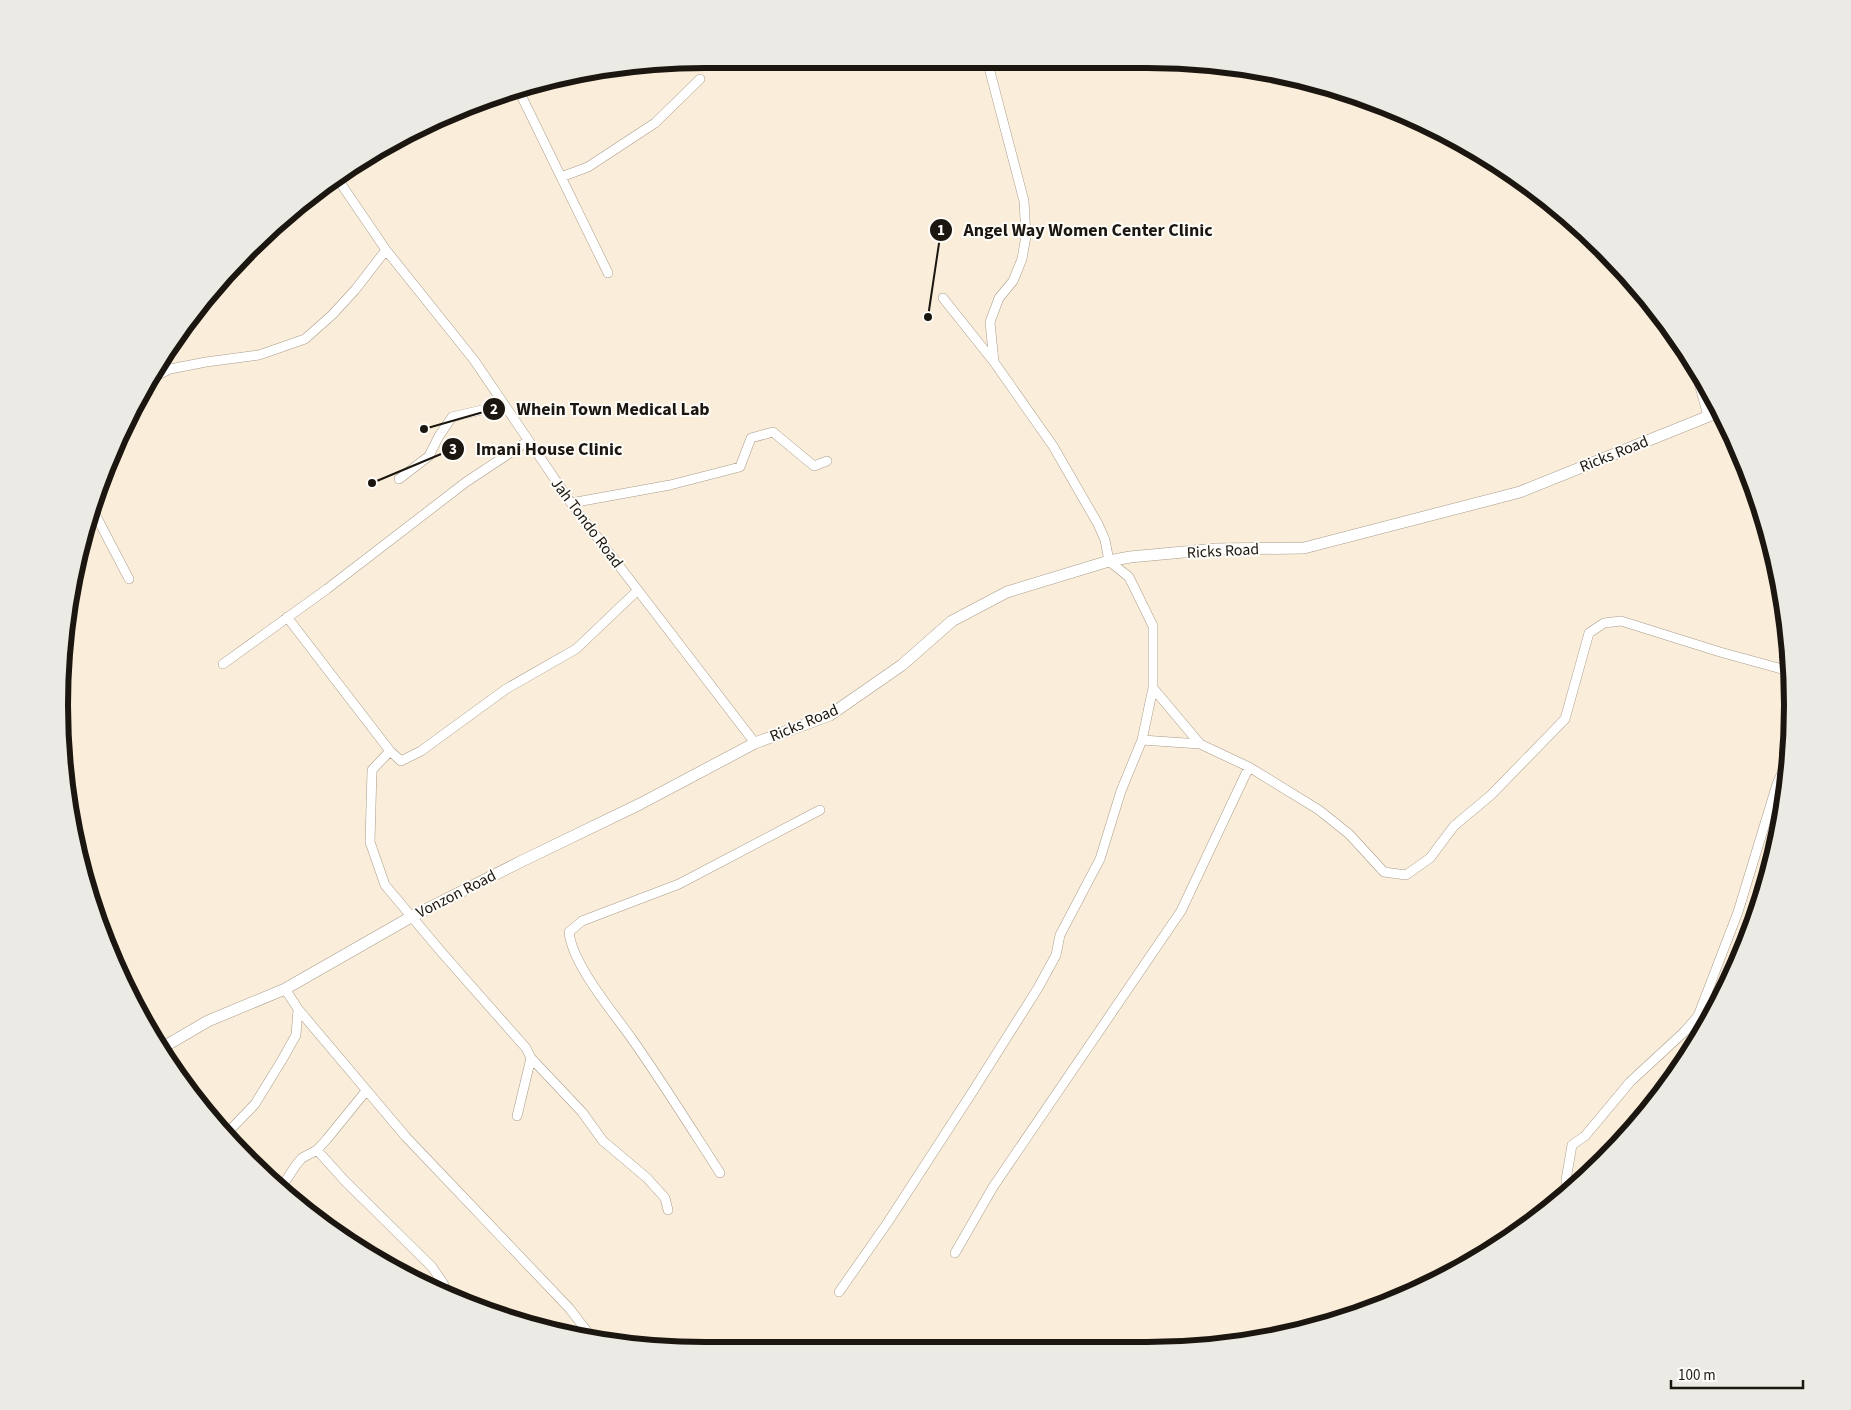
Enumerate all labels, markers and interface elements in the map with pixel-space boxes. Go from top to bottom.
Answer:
callout: Angel Way Women Center Clinic [928,213,1223,246]
text: Angel Way Women Center Clinic [962,218,1213,243]
text: 1 [937,220,945,241]
callout: Whein Town Medical Lab [481,392,720,425]
text: Whein Town Medical Lab [516,397,710,422]
text: 2 [490,399,498,420]
street label: Ricks Road [1576,430,1652,478]
callout: Imani House Clinic [441,432,633,465]
text: Imani House Clinic [476,437,623,462]
text: 3 [449,439,457,460]
street label: Jah Tondo Road [546,473,628,573]
street label: Ricks Road [1186,538,1260,564]
street label: Ricks Road [766,699,842,747]
street label: Vonzon Road [412,864,500,924]
scale bar [1671,1358,1804,1390]
text: 100 m [1678,1365,1716,1386]

